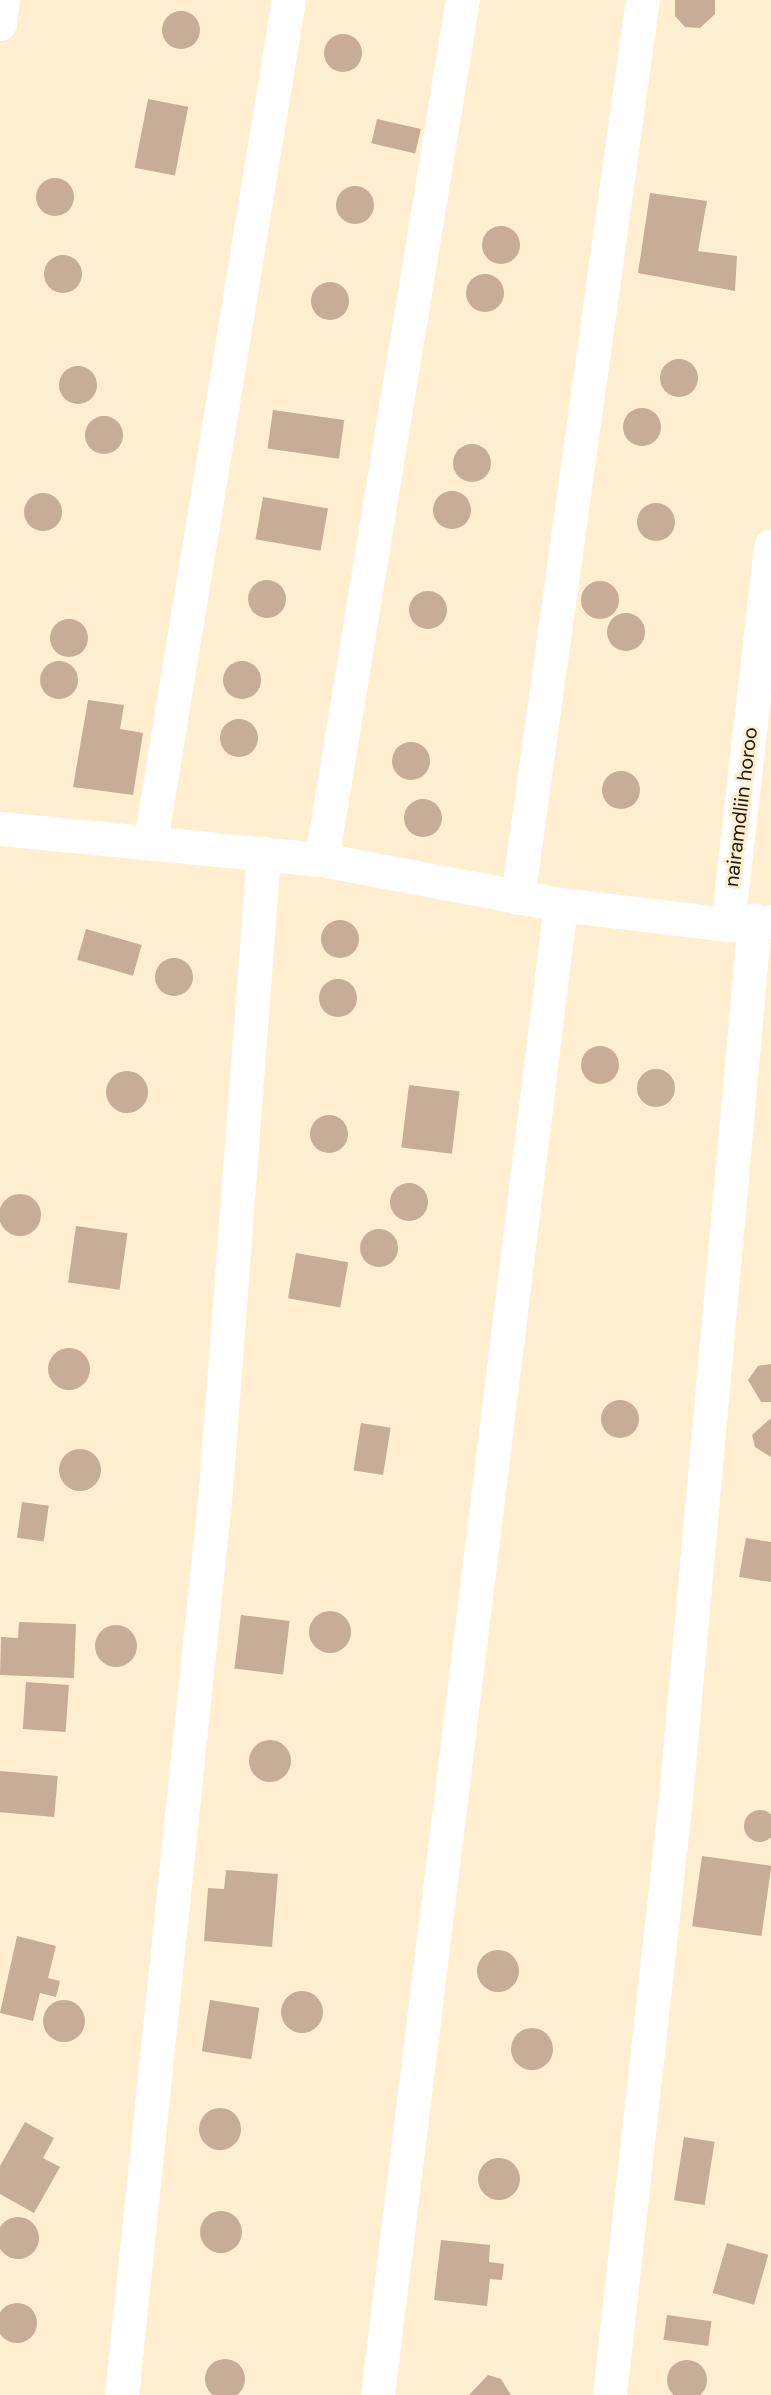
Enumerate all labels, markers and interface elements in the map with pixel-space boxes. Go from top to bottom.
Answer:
street label: nairamdliin horoo [719,726,763,888]

